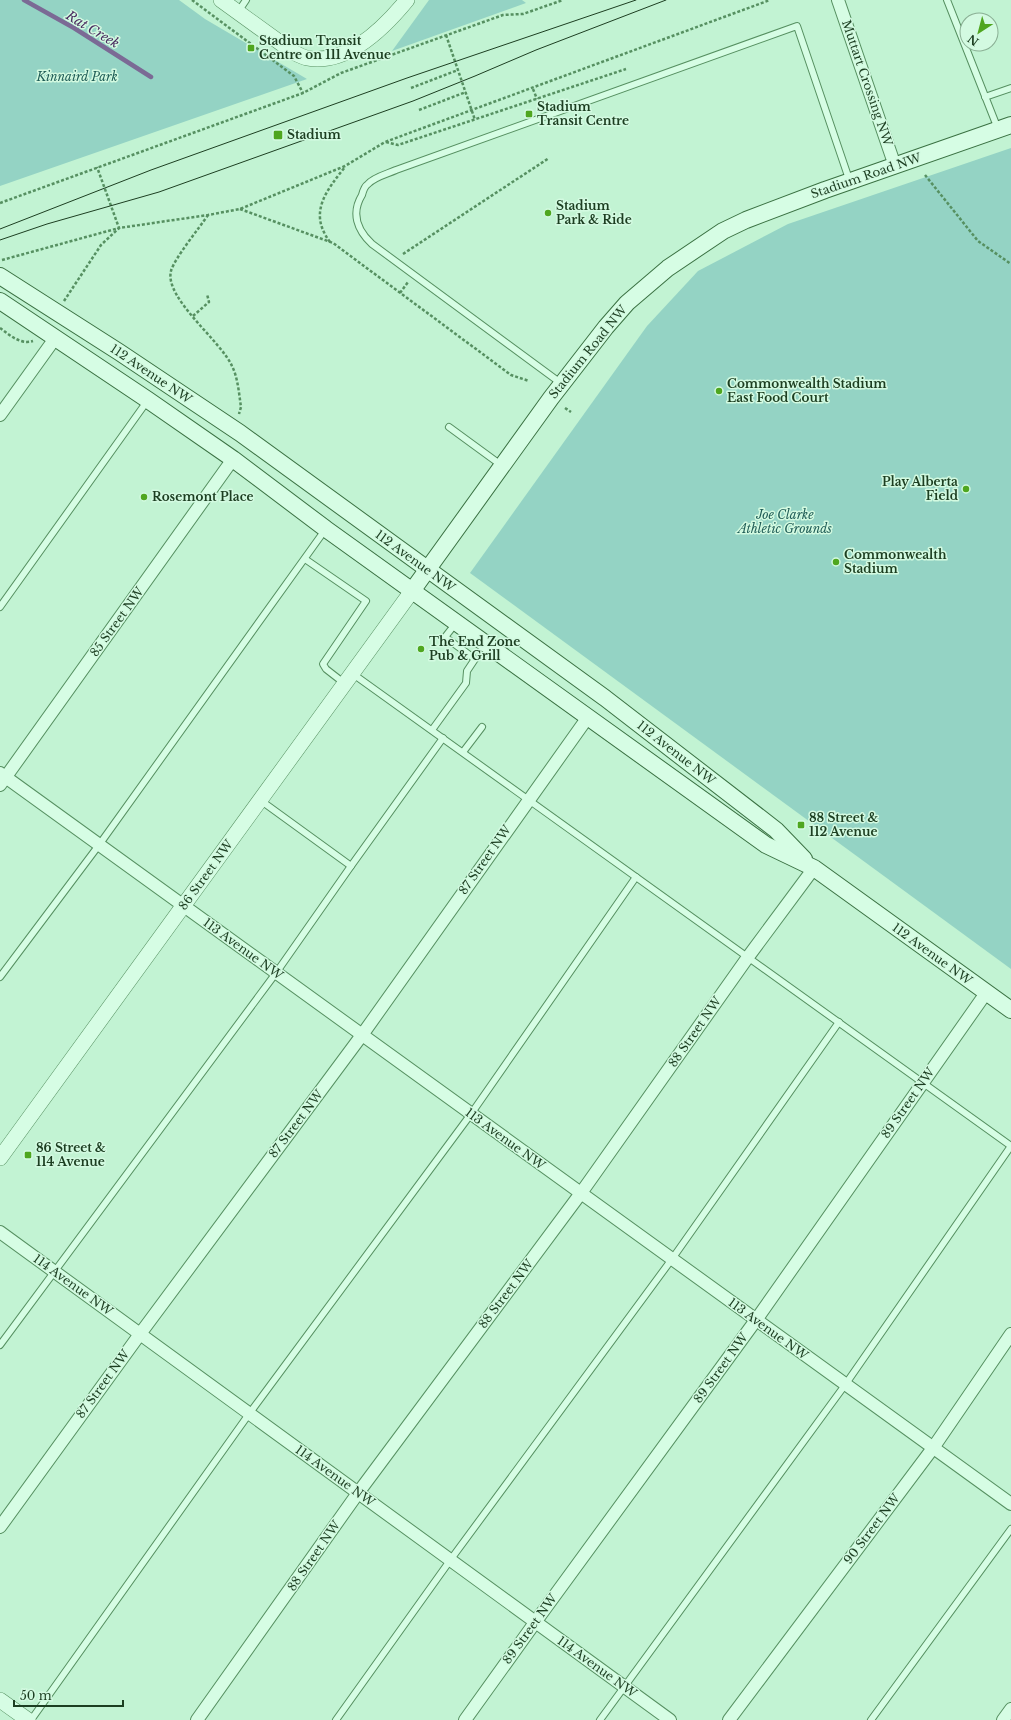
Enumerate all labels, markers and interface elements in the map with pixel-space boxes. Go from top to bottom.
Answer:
water label: Rat Creek [62,6,123,52]
north arrow [959,12,999,52]
street label: Muttart Crossing NW [839,18,896,149]
text: N [964,31,981,49]
place label: Stadium Transit Centre on 111 Avenue [259,33,391,62]
marker: Stadium Transit Centre on 111 Avenue [246,43,256,53]
park label: Kinnaird Park [35,69,118,84]
place label: Stadium Transit Centre [537,99,629,128]
marker: Stadium Transit Centre [524,109,534,119]
place label: Stadium [287,127,342,142]
marker: Stadium [272,129,284,141]
street label: Stadium Road NW [809,149,924,201]
place label: Stadium Park & Ride [556,198,632,227]
marker: Stadium Park & Ride [543,208,553,218]
street label: Stadium Road NW [545,301,630,401]
street label: 112 Avenue NW [108,341,196,407]
place label: Commonwealth Stadium East Food Court [727,376,887,405]
marker: Commonwealth Stadium East Food Court [714,386,724,396]
place label: Play Alberta Field [882,474,959,503]
marker: Play Alberta Field [961,484,971,494]
place label: Rosemont Place [152,489,253,504]
marker: Rosemont Place [139,492,149,502]
park label: Joe Clarke Athletic Grounds [736,507,832,536]
street label: 112 Avenue NW [372,527,459,595]
place label: Commonwealth Stadium [844,547,947,576]
marker: Commonwealth Stadium [831,557,841,567]
street label: 85 Street NW [86,583,147,659]
place label: The End Zone Pub & Grill [429,634,520,663]
marker: The End Zone Pub & Grill [416,644,426,654]
street label: 112 Avenue NW [634,717,719,788]
place label: 88 Street & 112 Avenue [809,810,879,839]
marker: 88 Street & 112 Avenue [796,820,806,830]
street label: 87 Street NW [455,821,515,897]
street label: 86 Street NW [175,836,237,913]
street label: 113 Avenue NW [200,915,287,983]
street label: 112 Avenue NW [889,920,976,988]
street label: 88 Street NW [665,993,725,1070]
street label: 89 Street NW [878,1064,938,1141]
street label: 87 Street NW [265,1086,327,1161]
street label: 113 Avenue NW [462,1105,549,1173]
place label: 86 Street & 114 Avenue [36,1140,106,1169]
marker: 86 Street & 114 Avenue [23,1150,33,1160]
street label: 114 Avenue NW [31,1251,117,1319]
street label: 88 Street NW [475,1256,537,1331]
street label: 113 Avenue NW [725,1295,812,1363]
street label: 89 Street NW [690,1329,752,1406]
street label: 87 Street NW [73,1346,133,1421]
street label: 114 Avenue NW [293,1442,379,1510]
street label: 90 Street NW [840,1490,903,1567]
street label: 88 Street NW [284,1517,344,1594]
street label: 89 Street NW [499,1590,561,1667]
street label: 114 Avenue NW [555,1633,641,1701]
scale bar [14,1682,123,1708]
text: 50 m [20,1688,52,1703]

